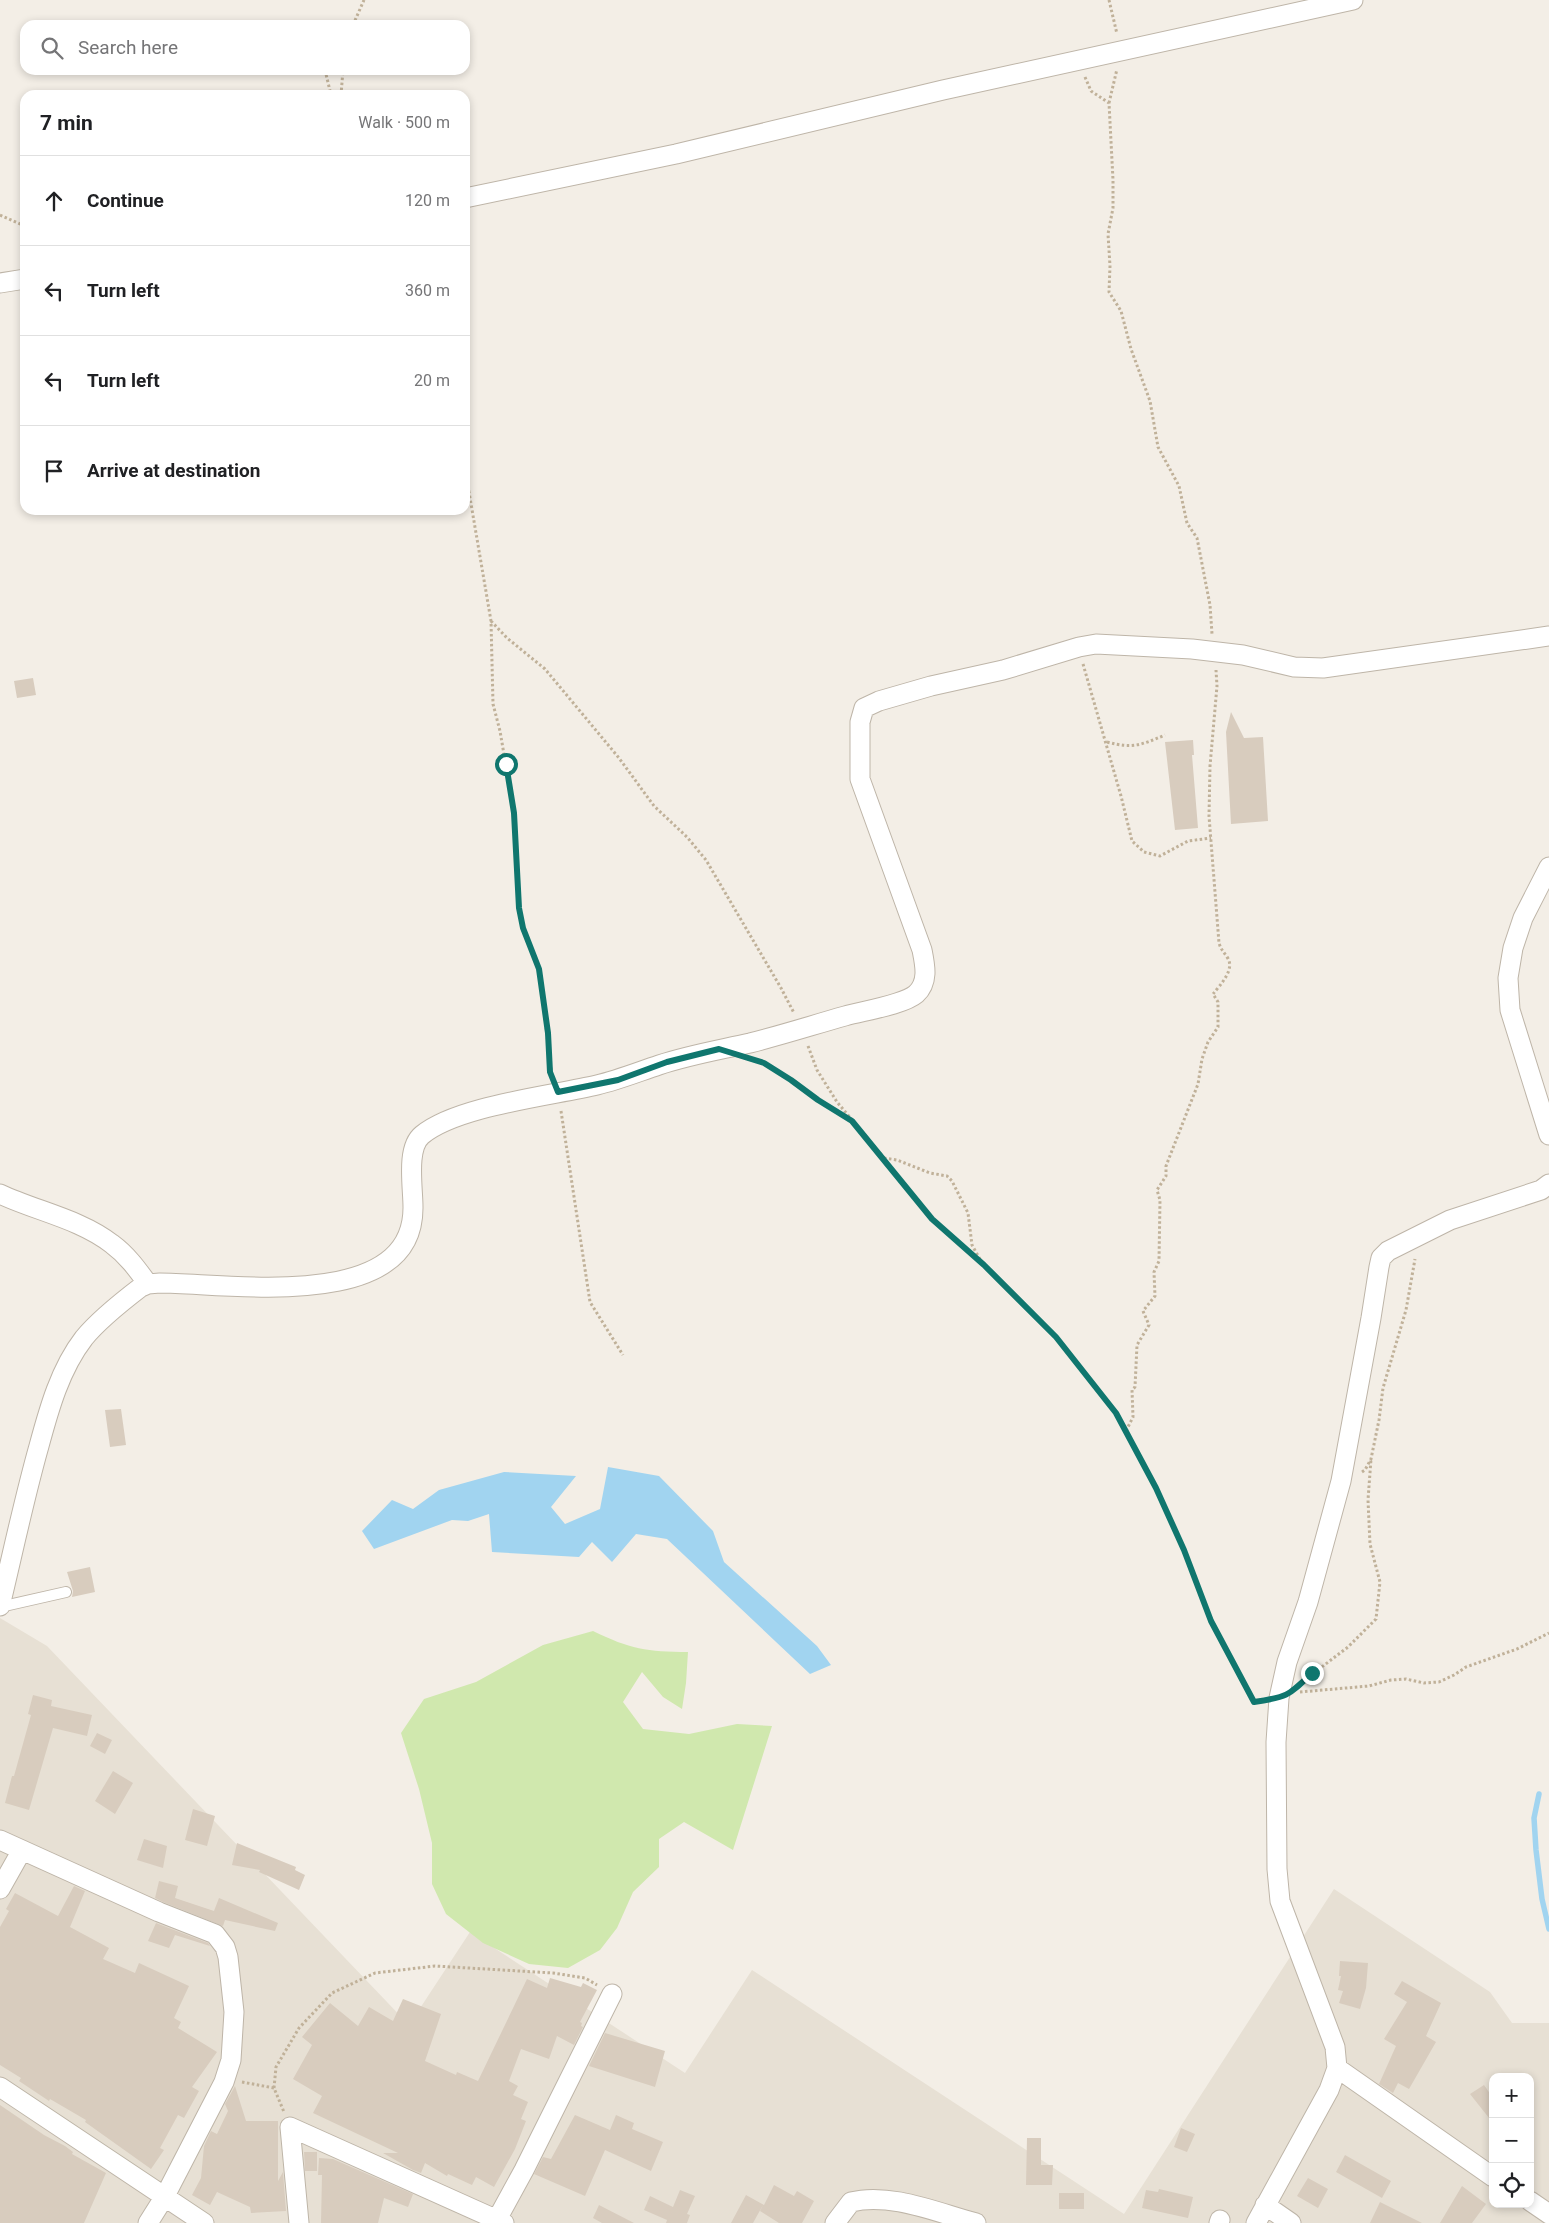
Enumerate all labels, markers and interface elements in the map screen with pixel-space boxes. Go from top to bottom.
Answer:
search box [20,20,470,75]
icon: search [38,34,66,62]
text: Search here [78,36,178,59]
text: 7 min [40,111,93,135]
text: Walk · 500 m [358,113,450,132]
icon: ahead [40,187,68,215]
text: Continue [87,189,164,212]
text: 120 m [405,191,450,210]
icon: left [40,277,68,305]
text: Turn left [87,279,160,302]
text: 360 m [405,281,450,300]
icon: left [40,367,68,395]
text: Turn left [87,369,160,392]
text: 20 m [414,371,450,390]
icon: arrive [40,457,68,485]
text: Arrive at destination [87,459,260,482]
route start [495,753,518,776]
route end [1301,1662,1324,1685]
map controls [1489,2073,1534,2208]
button: + [1489,2073,1534,2118]
button: − [1489,2118,1534,2163]
button: locate [1489,2163,1534,2208]

